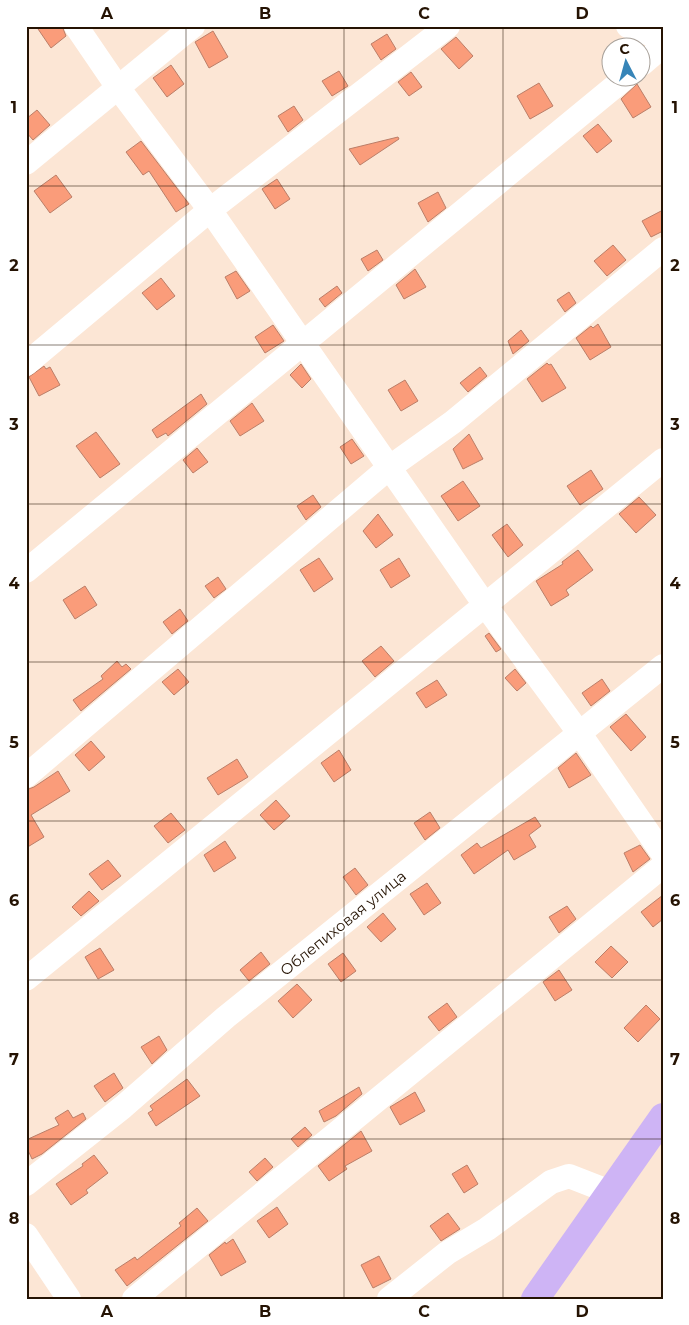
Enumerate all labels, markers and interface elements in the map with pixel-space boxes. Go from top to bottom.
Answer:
text: A [100,4,114,23]
text: B [259,4,271,23]
text: C [418,4,430,23]
text: D [575,4,589,23]
north arrow [602,38,652,88]
text: С [619,40,631,59]
text: 1 [11,98,17,117]
text: 1 [672,98,678,117]
text: 2 [9,256,19,275]
text: 2 [670,256,680,275]
text: 3 [8,415,19,434]
text: 3 [669,415,680,434]
text: 4 [8,574,20,593]
text: 4 [669,574,681,593]
text: 5 [9,733,19,752]
text: 5 [670,733,680,752]
street label: Облепиховая улица [276,866,410,980]
text: 6 [9,891,19,910]
text: 6 [670,891,680,910]
text: 7 [9,1050,19,1069]
text: 7 [670,1050,680,1069]
text: 8 [9,1209,19,1228]
text: 8 [670,1209,680,1228]
text: A [100,1302,114,1321]
text: B [259,1302,271,1321]
text: C [418,1302,430,1321]
text: D [575,1302,589,1321]

